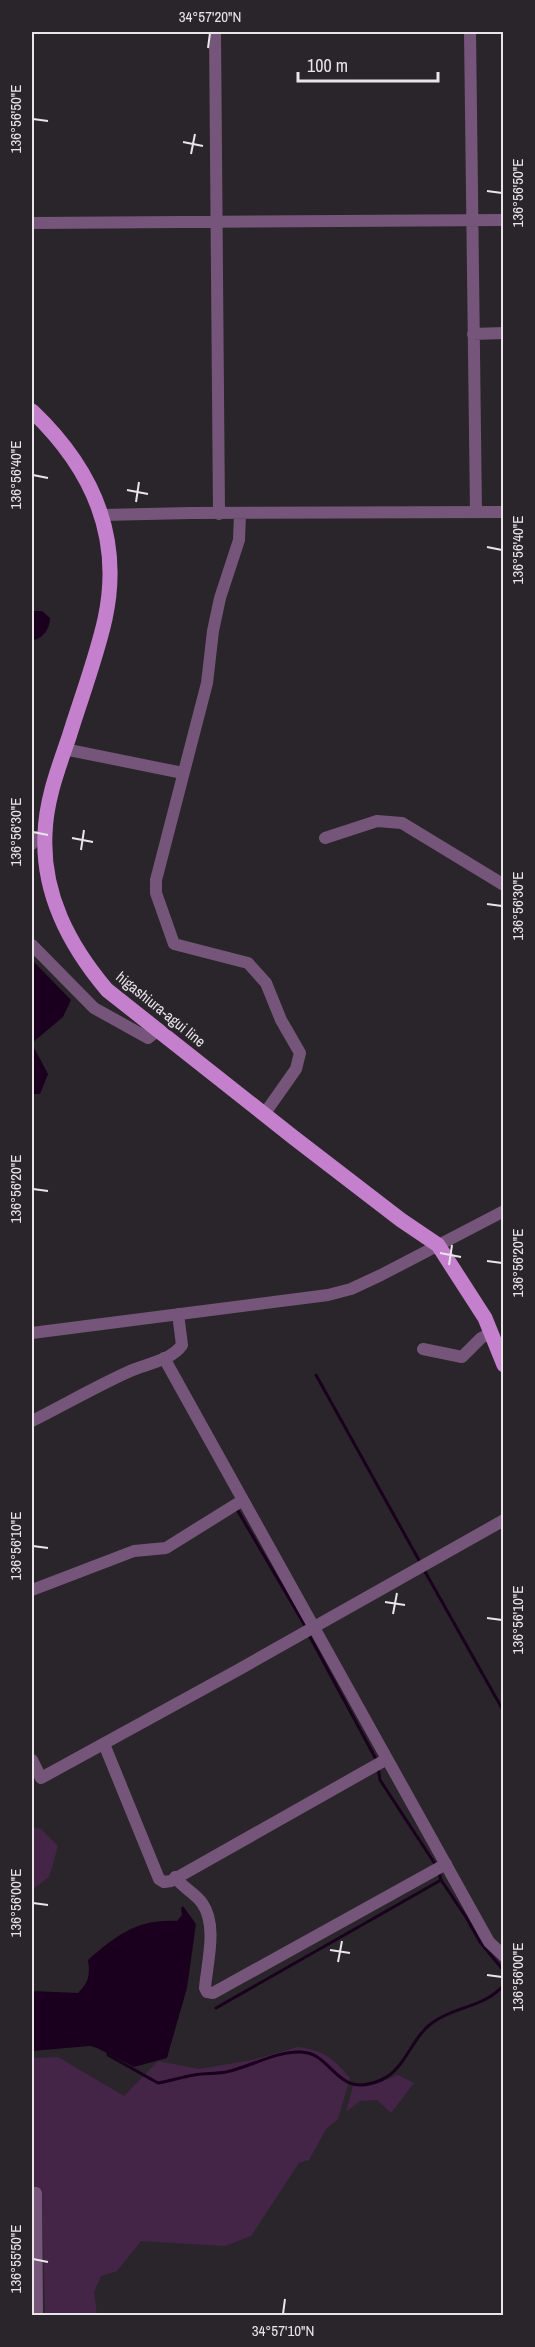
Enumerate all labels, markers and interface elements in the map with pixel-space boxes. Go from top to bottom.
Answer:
text: 34°57'20"N [179,6,241,27]
scale bar [298,45,438,83]
text: 100 m [307,53,348,78]
text: 136°56'50"E [5,85,26,153]
text: 136°56'50"E [507,159,528,227]
text: 136°56'40"E [5,441,26,509]
text: 136°56'40"E [507,516,528,584]
text: 136°56'30"E [5,798,26,866]
text: 136°56'30"E [507,872,528,940]
street label: higashiura-agui line [112,966,210,1052]
text: 136°56'20"E [5,1155,26,1223]
text: 136°56'20"E [507,1229,528,1297]
text: 136°56'10"E [5,1512,26,1580]
text: 136°56'10"E [507,1586,528,1654]
text: 136°56'00"E [5,1869,26,1937]
text: 136°56'00"E [507,1943,528,2011]
text: 136°55'50"E [5,2225,26,2293]
text: 34°57'10"N [252,2320,314,2341]

